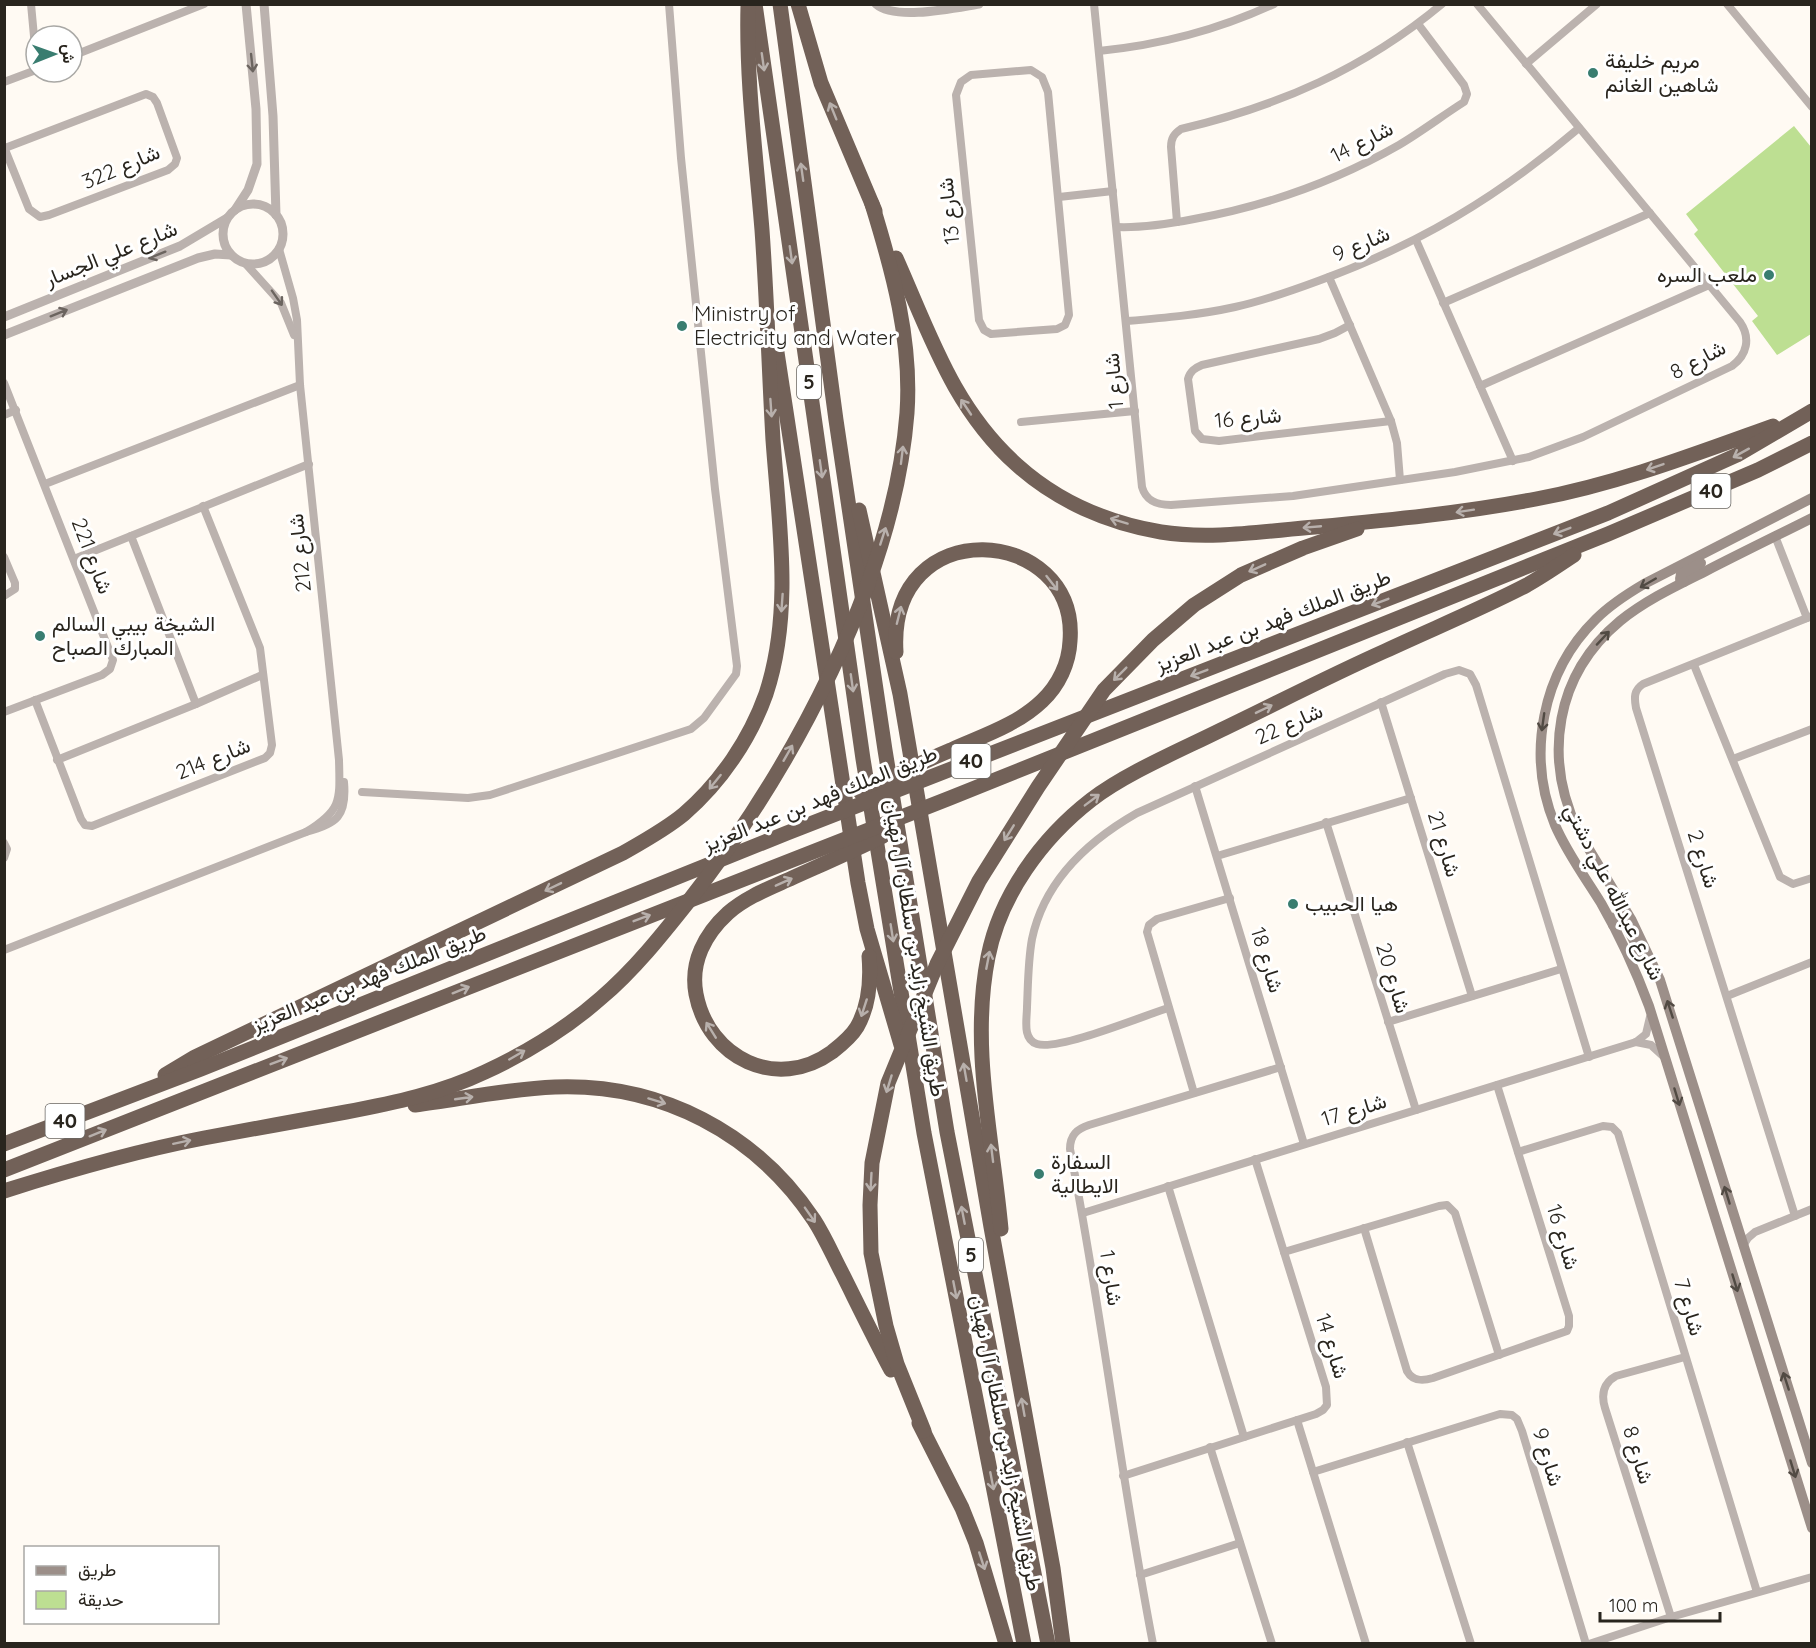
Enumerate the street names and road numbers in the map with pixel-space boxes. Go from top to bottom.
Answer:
street label: شارع 14 [1326,114,1398,170]
street label: شارع 322 [78,138,164,196]
street label: شارع 13 [932,176,966,246]
street label: شارع علي الجسار [40,215,183,296]
street label: شارع 9 [1328,219,1394,269]
street label: شارع 8 [1665,334,1731,386]
street label: شارع 1 [1098,352,1130,410]
road number: 5 [797,365,821,399]
street label: شارع 16 [1213,401,1283,435]
road number: 40 [1692,474,1730,508]
street label: شارع 212 [282,512,318,594]
street label: شارع 221 [65,514,119,598]
street label: طريق الملك فهد بن عبد العزيز [1150,563,1395,678]
street label: شارع 22 [1251,697,1327,751]
street label: شارع 214 [172,731,254,787]
street label: طريق الملك فهد بن عبد العزيز [698,739,941,858]
road number: 40 [952,744,990,778]
street label: طريق الشيخ زايد بن سلطان آل نهيان [878,797,952,1099]
street label: شارع عبدالله علي دشتي [1555,799,1671,986]
street label: شارع 21 [1421,808,1467,880]
street label: شارع 2 [1680,826,1726,892]
street label: طريق الملك فهد بن عبد العزيز [247,919,490,1038]
street label: شارع 18 [1244,924,1290,996]
street label: شارع 20 [1369,939,1417,1017]
street label: شارع 17 [1318,1087,1390,1133]
road number: 40 [46,1104,84,1138]
street label: شارع 16 [1540,1201,1586,1273]
road number: 5 [959,1238,983,1272]
street label: شارع 1 [1093,1248,1129,1308]
street label: شارع 7 [1667,1275,1711,1339]
street label: طريق الشيخ زايد بن سلطان آل نهيان [964,1293,1048,1593]
street label: شارع 14 [1309,1310,1355,1382]
street label: شارع 8 [1616,1423,1660,1487]
street label: شارع 9 [1526,1424,1570,1490]

